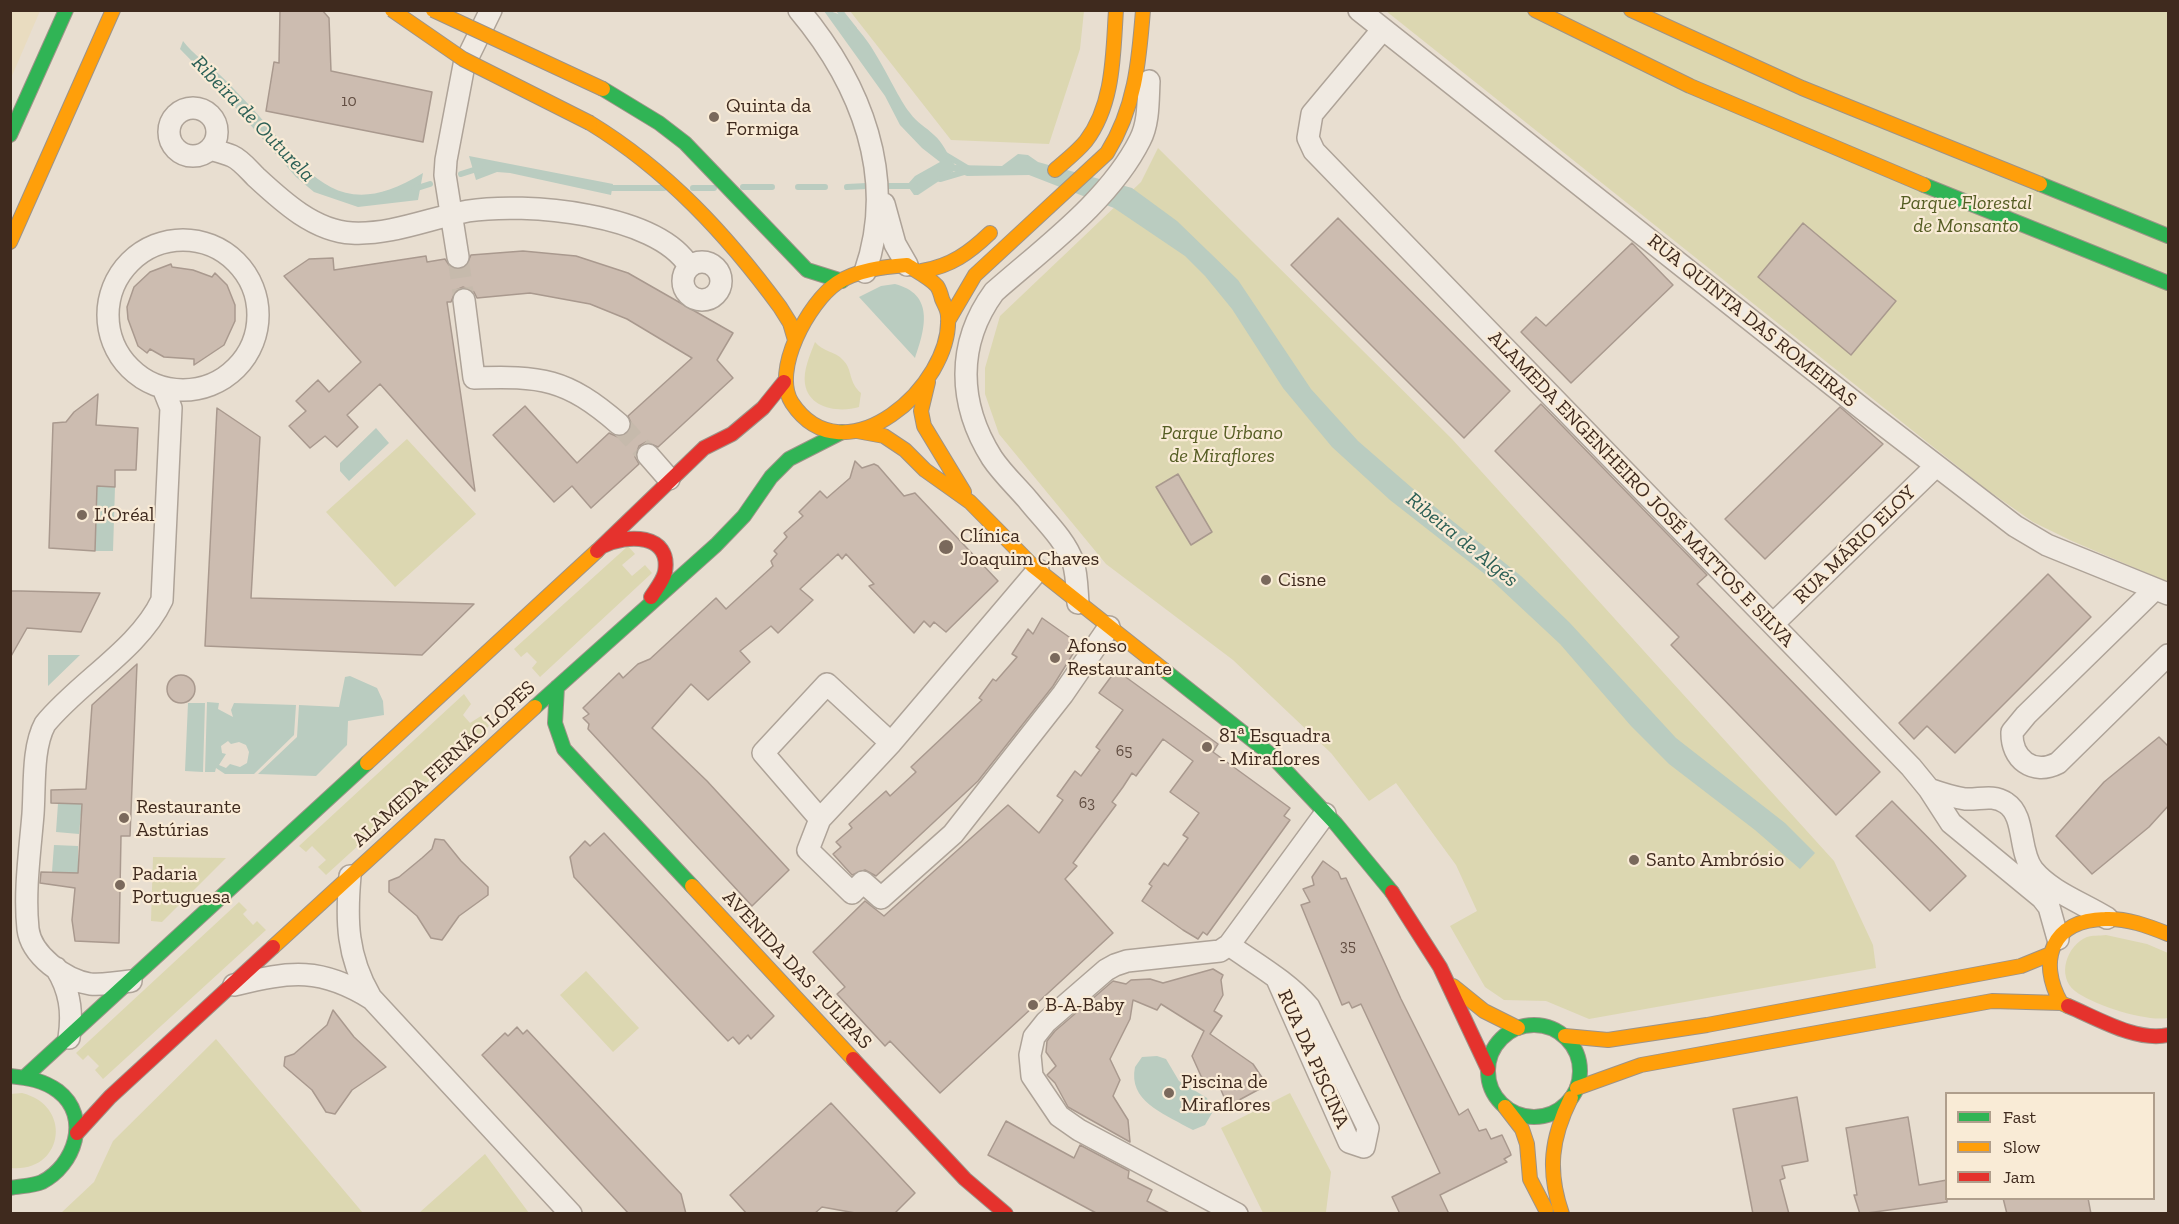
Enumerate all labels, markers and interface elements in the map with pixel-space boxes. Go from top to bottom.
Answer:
water label: Ribeira de Outurela [186,51,320,187]
house number: 10 [341,91,357,111]
place label: Quinta da Formiga [726,94,811,141]
marker: Quinta da Formiga [707,110,721,124]
park label: Parque Florestal de Monsanto [1900,191,2032,238]
street label: RUA QUINTA DAS ROMEIRAS [1643,229,1861,413]
street label: ALAMEDA ENGENHEIRO JOSÉ MATTOS E SILVA [1483,326,1799,652]
park label: Parque Urbano de Miraflores [1161,421,1283,468]
street label: RUA MÁRIO ELOY [1789,481,1921,609]
water label: Ribeira de Algés [1401,487,1523,593]
place label: L'Oréal [94,503,155,527]
marker: L'Oréal [75,508,89,522]
place label: Clínica Joaquim Chaves [960,524,1099,571]
marker: Clínica Joaquim Chaves [937,538,955,556]
place label: Cisne [1278,568,1326,592]
marker: Cisne [1259,573,1273,587]
place label: Afonso Restaurante [1067,634,1172,681]
marker: Afonso Restaurante [1048,651,1062,665]
street label: ALAMEDA FERNÃO LOPES [348,676,540,852]
place label: 81ª Esquadra - Miraflores [1219,724,1331,771]
marker: 81ª Esquadra - Miraflores [1200,740,1214,754]
house number: 65 [1116,741,1132,761]
house number: 63 [1079,793,1095,813]
place label: Restaurante Astúrias [136,795,241,842]
marker: Restaurante Astúrias [117,811,131,825]
place label: Santo Ambrósio [1646,848,1784,872]
marker: Santo Ambrósio [1627,853,1641,867]
place label: Padaria Portuguesa [132,862,230,909]
marker: Padaria Portuguesa [113,878,127,892]
street label: AVENIDA DAS TULIPAS [717,886,877,1054]
house number: 35 [1340,936,1356,956]
street label: RUA DA PISCINA [1272,986,1354,1132]
place label: B-A-Baby [1045,993,1125,1017]
marker: B-A-Baby [1026,998,1040,1012]
place label: Piscina de Miraflores [1181,1070,1270,1117]
marker: Piscina de Miraflores [1162,1086,1176,1100]
legend [1945,1092,2155,1200]
text: Fast [2003,1106,2036,1128]
text: Slow [2003,1136,2040,1158]
text: Jam [2003,1166,2035,1188]

